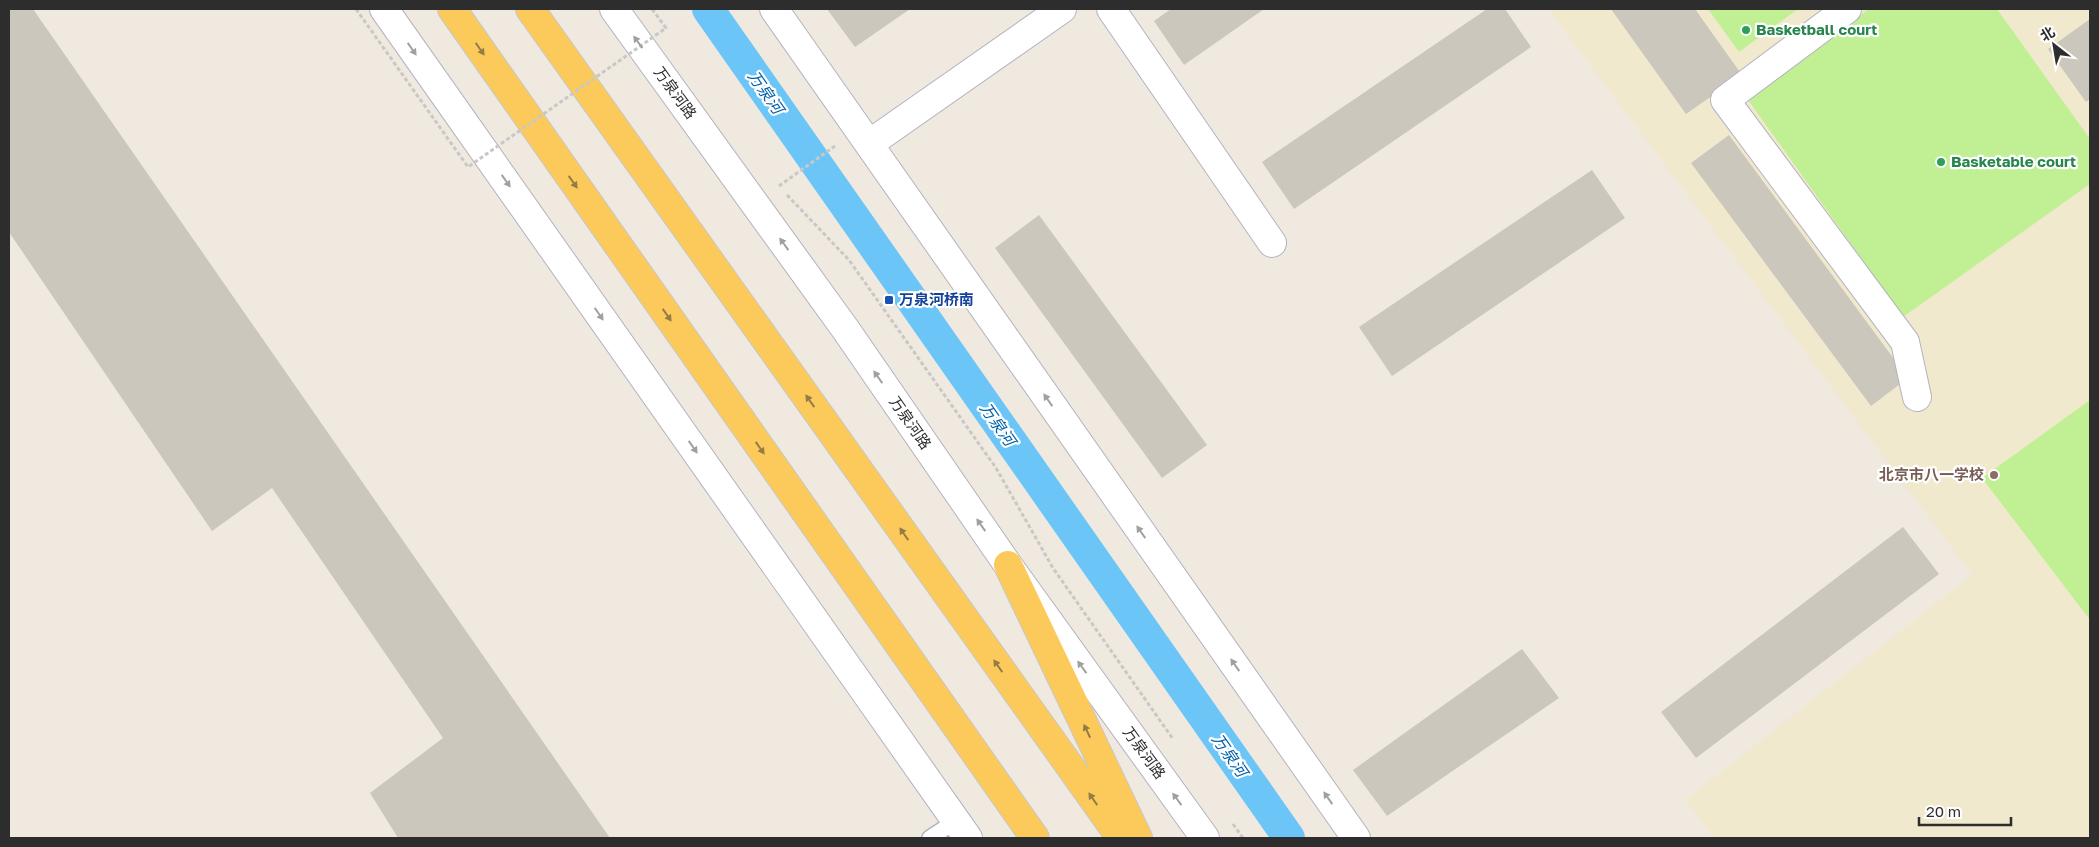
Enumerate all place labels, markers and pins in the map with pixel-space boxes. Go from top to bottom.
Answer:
place label: Basketball court [1756,20,1877,38]
marker: Basketball court [1740,24,1752,36]
place label: Basketable court [1951,152,2076,170]
marker: Basketable court [1935,156,1947,168]
place label: 万泉河桥南 [899,290,974,308]
marker: 万泉河桥南 [883,294,895,306]
place label: 北京市八一学校 [1879,465,1984,483]
marker: 北京市八一学校 [1988,469,2000,481]

